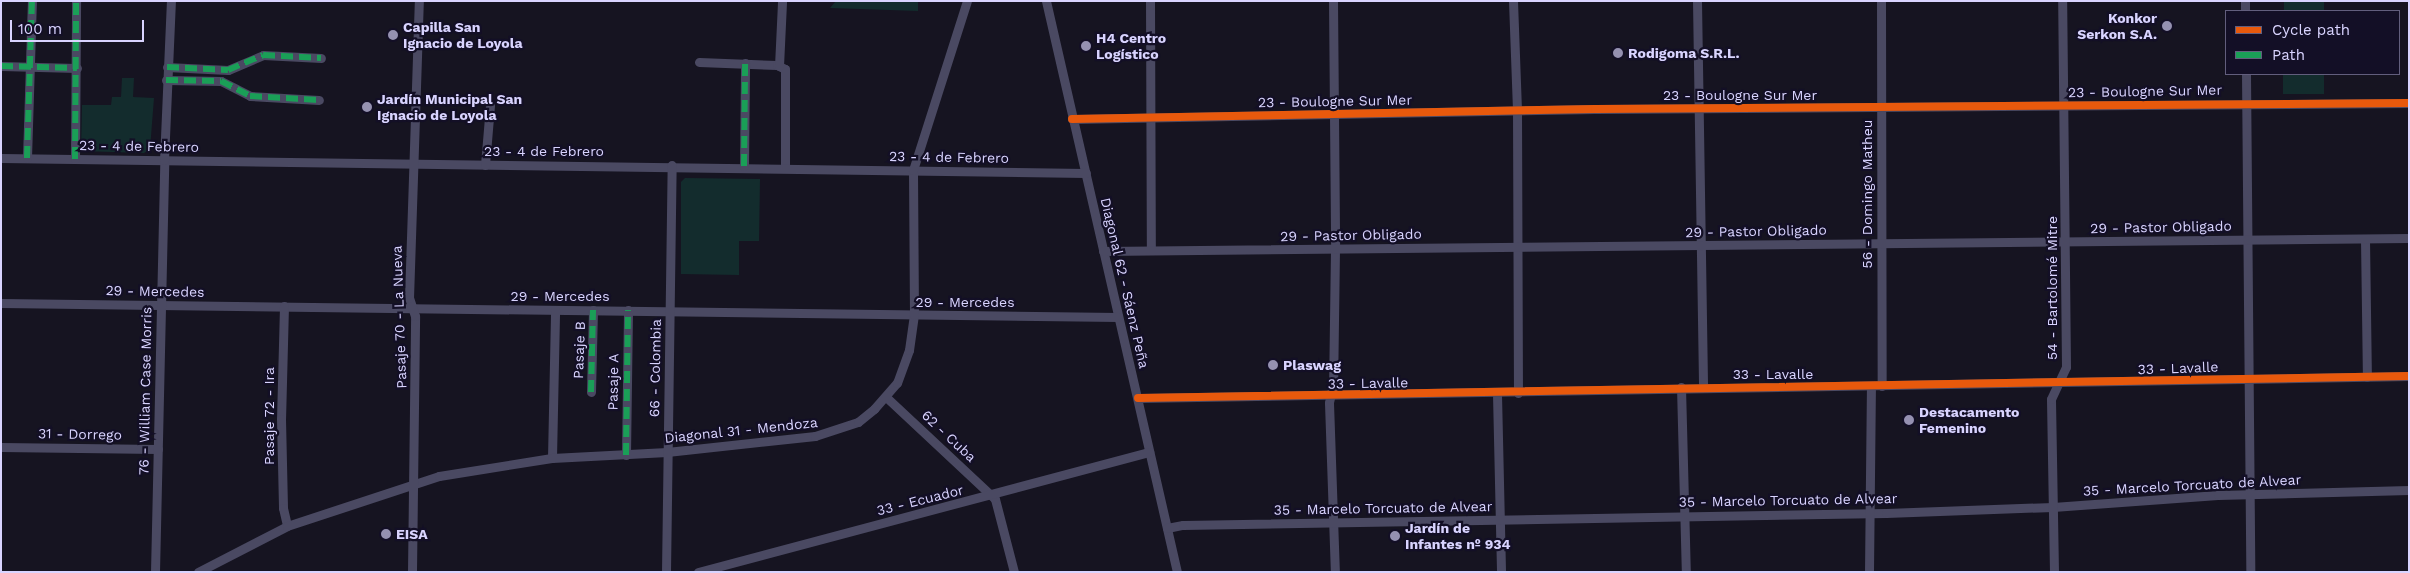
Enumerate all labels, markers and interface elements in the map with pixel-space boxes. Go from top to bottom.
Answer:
scale bar [12,10,146,42]
place label: Konkor Serkon S.A. [2077,10,2157,42]
legend [2225,10,2400,75]
place label: Capilla San Ignacio de Loyola [403,19,523,52]
text: 100 m [18,20,62,38]
marker: Konkor Serkon S.A. [2161,20,2173,32]
text: Cycle path [2272,21,2350,39]
marker: Capilla San Ignacio de Loyola [387,29,399,41]
place label: H4 Centro Logístico [1096,30,1166,62]
marker: H4 Centro Logístico [1080,40,1092,52]
place label: Rodigoma S.R.L. [1628,45,1740,61]
text: Path [2272,46,2305,64]
marker: Rodigoma S.R.L. [1612,47,1624,59]
street label: 23 - Boulogne Sur Mer [2068,81,2222,101]
street label: 23 - Boulogne Sur Mer [1663,87,1817,103]
place label: Jardín Municipal San Ignacio de Loyola [377,91,522,124]
street label: 23 - Boulogne Sur Mer [1258,91,1412,111]
marker: Jardín Municipal San Ignacio de Loyola [361,101,373,113]
street label: 56 - Domingo Matheu [1859,120,1875,268]
street label: 23 - 4 de Febrero [79,137,199,155]
street label: 23 - 4 de Febrero [484,143,604,159]
street label: 23 - 4 de Febrero [889,148,1009,166]
street label: Diagonal 62 - Sáenz Peña [1097,196,1153,370]
street label: 54 - Bartolomé Mitre [2044,216,2060,360]
street label: 29 - Pastor Obligado [2090,217,2232,237]
street label: 29 - Pastor Obligado [1685,221,1827,241]
street label: 29 - Pastor Obligado [1280,225,1422,245]
street label: Pasaje 70 - La Nueva [388,245,410,389]
street label: 29 - Mercedes [105,282,205,300]
street label: 29 - Mercedes [510,288,610,304]
street label: 29 - Mercedes [915,294,1015,310]
street label: 76 - William Case Morris [135,306,155,476]
street label: 66 - Colombia [646,319,664,417]
street label: Pasaje B [570,321,588,379]
street label: Pasaje A [604,353,622,411]
place label: Plaswag [1283,357,1341,373]
street label: 33 - Lavalle [2137,358,2219,378]
marker: Plaswag [1267,359,1279,371]
street label: 33 - Lavalle [1733,366,1813,382]
street label: Pasaje 72 - Ira [261,367,277,465]
street label: 33 - Lavalle [1327,374,1409,392]
place label: Destacamento Femenino [1919,404,2019,437]
street label: 62 - Cuba [918,407,980,465]
street label: Diagonal 31 - Mendoza [663,414,819,446]
marker: Destacamento Femenino [1903,414,1915,426]
street label: 31 - Dorrego [38,425,122,443]
street label: 35 - Marcelo Torcuato de Alvear [2082,471,2302,499]
street label: 33 - Ecuador [875,481,965,519]
street label: 35 - Marcelo Torcuato de Alvear [1678,490,1898,510]
street label: 35 - Marcelo Torcuato de Alvear [1273,498,1493,518]
place label: Jardín de Infantes nº 934 [1405,520,1511,552]
place label: EISA [396,526,428,542]
marker: EISA [380,528,392,540]
marker: Jardín de Infantes nº 934 [1389,530,1401,542]

